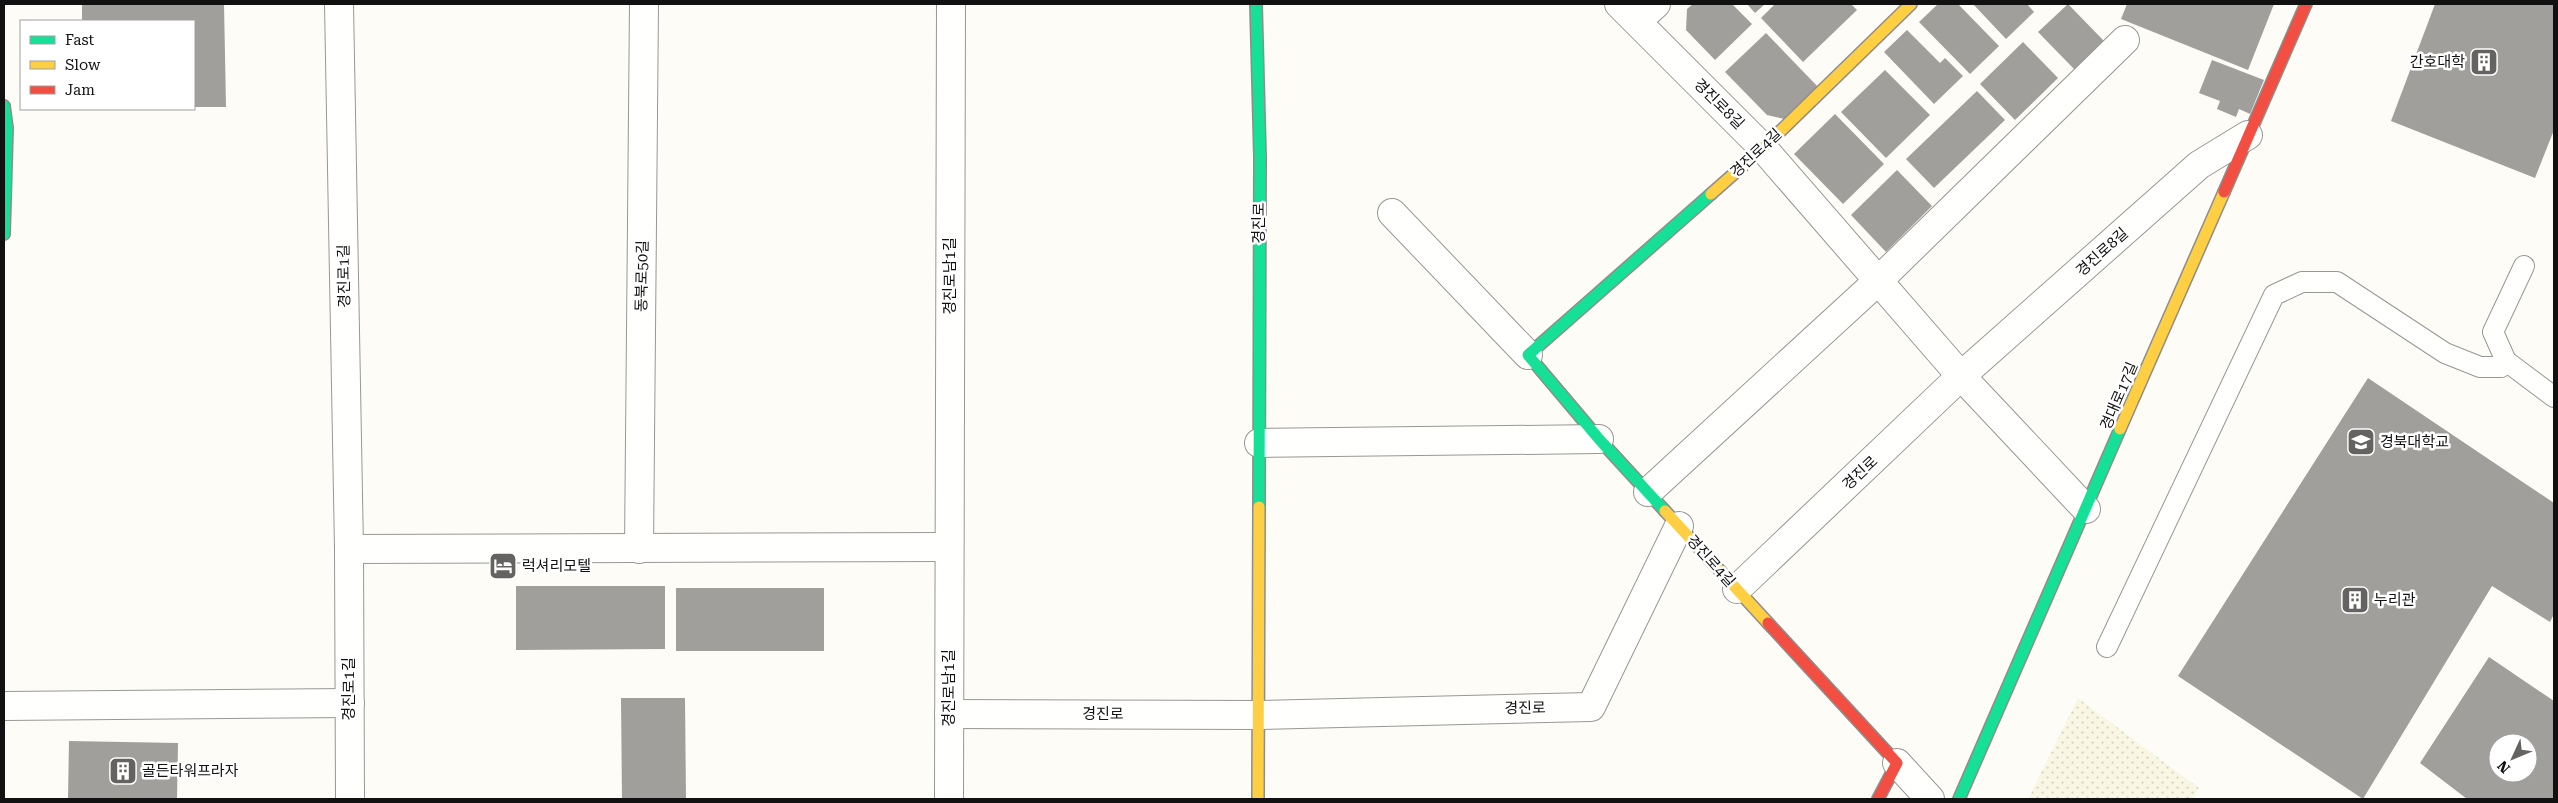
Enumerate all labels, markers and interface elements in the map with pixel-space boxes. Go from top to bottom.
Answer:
legend [20,20,195,110]
text: Fast [65,31,95,49]
building icon: 간호대학 [2469,47,2499,77]
place label: 간호대학 [2410,53,2465,71]
text: Slow [65,56,101,74]
street label: 경진로8길 [1690,75,1748,133]
text: Jam [65,81,95,99]
street label: 경진로4길 [1727,125,1785,181]
street label: 경진로 [1250,202,1268,244]
street label: 경진로8길 [2072,224,2132,280]
street label: 경진로남1길 [941,237,959,315]
street label: 동북로50길 [632,240,652,312]
street label: 경진로1길 [334,244,354,308]
street label: 경대로17길 [2097,359,2141,433]
school or university icon: 경북대학교 [2346,427,2376,457]
place label: 경북대학교 [2380,433,2449,451]
street label: 경진로 [1839,452,1881,494]
street label: 경진로4길 [1683,531,1739,591]
hotel icon: 럭셔리모텔 [488,551,518,581]
place label: 럭셔리모텔 [522,557,591,575]
building icon: 누리관 [2340,585,2370,615]
place label: 누리관 [2374,591,2416,609]
street label: 경진로남1길 [940,649,958,727]
street label: 경진로1길 [340,657,358,721]
street label: 경진로 [1504,699,1546,717]
street label: 경진로 [1082,705,1124,723]
north arrow [2488,733,2538,783]
building icon: 골든타워프라자 [108,756,138,786]
text: N [2494,757,2513,776]
place label: 골든타워프라자 [142,762,239,780]

